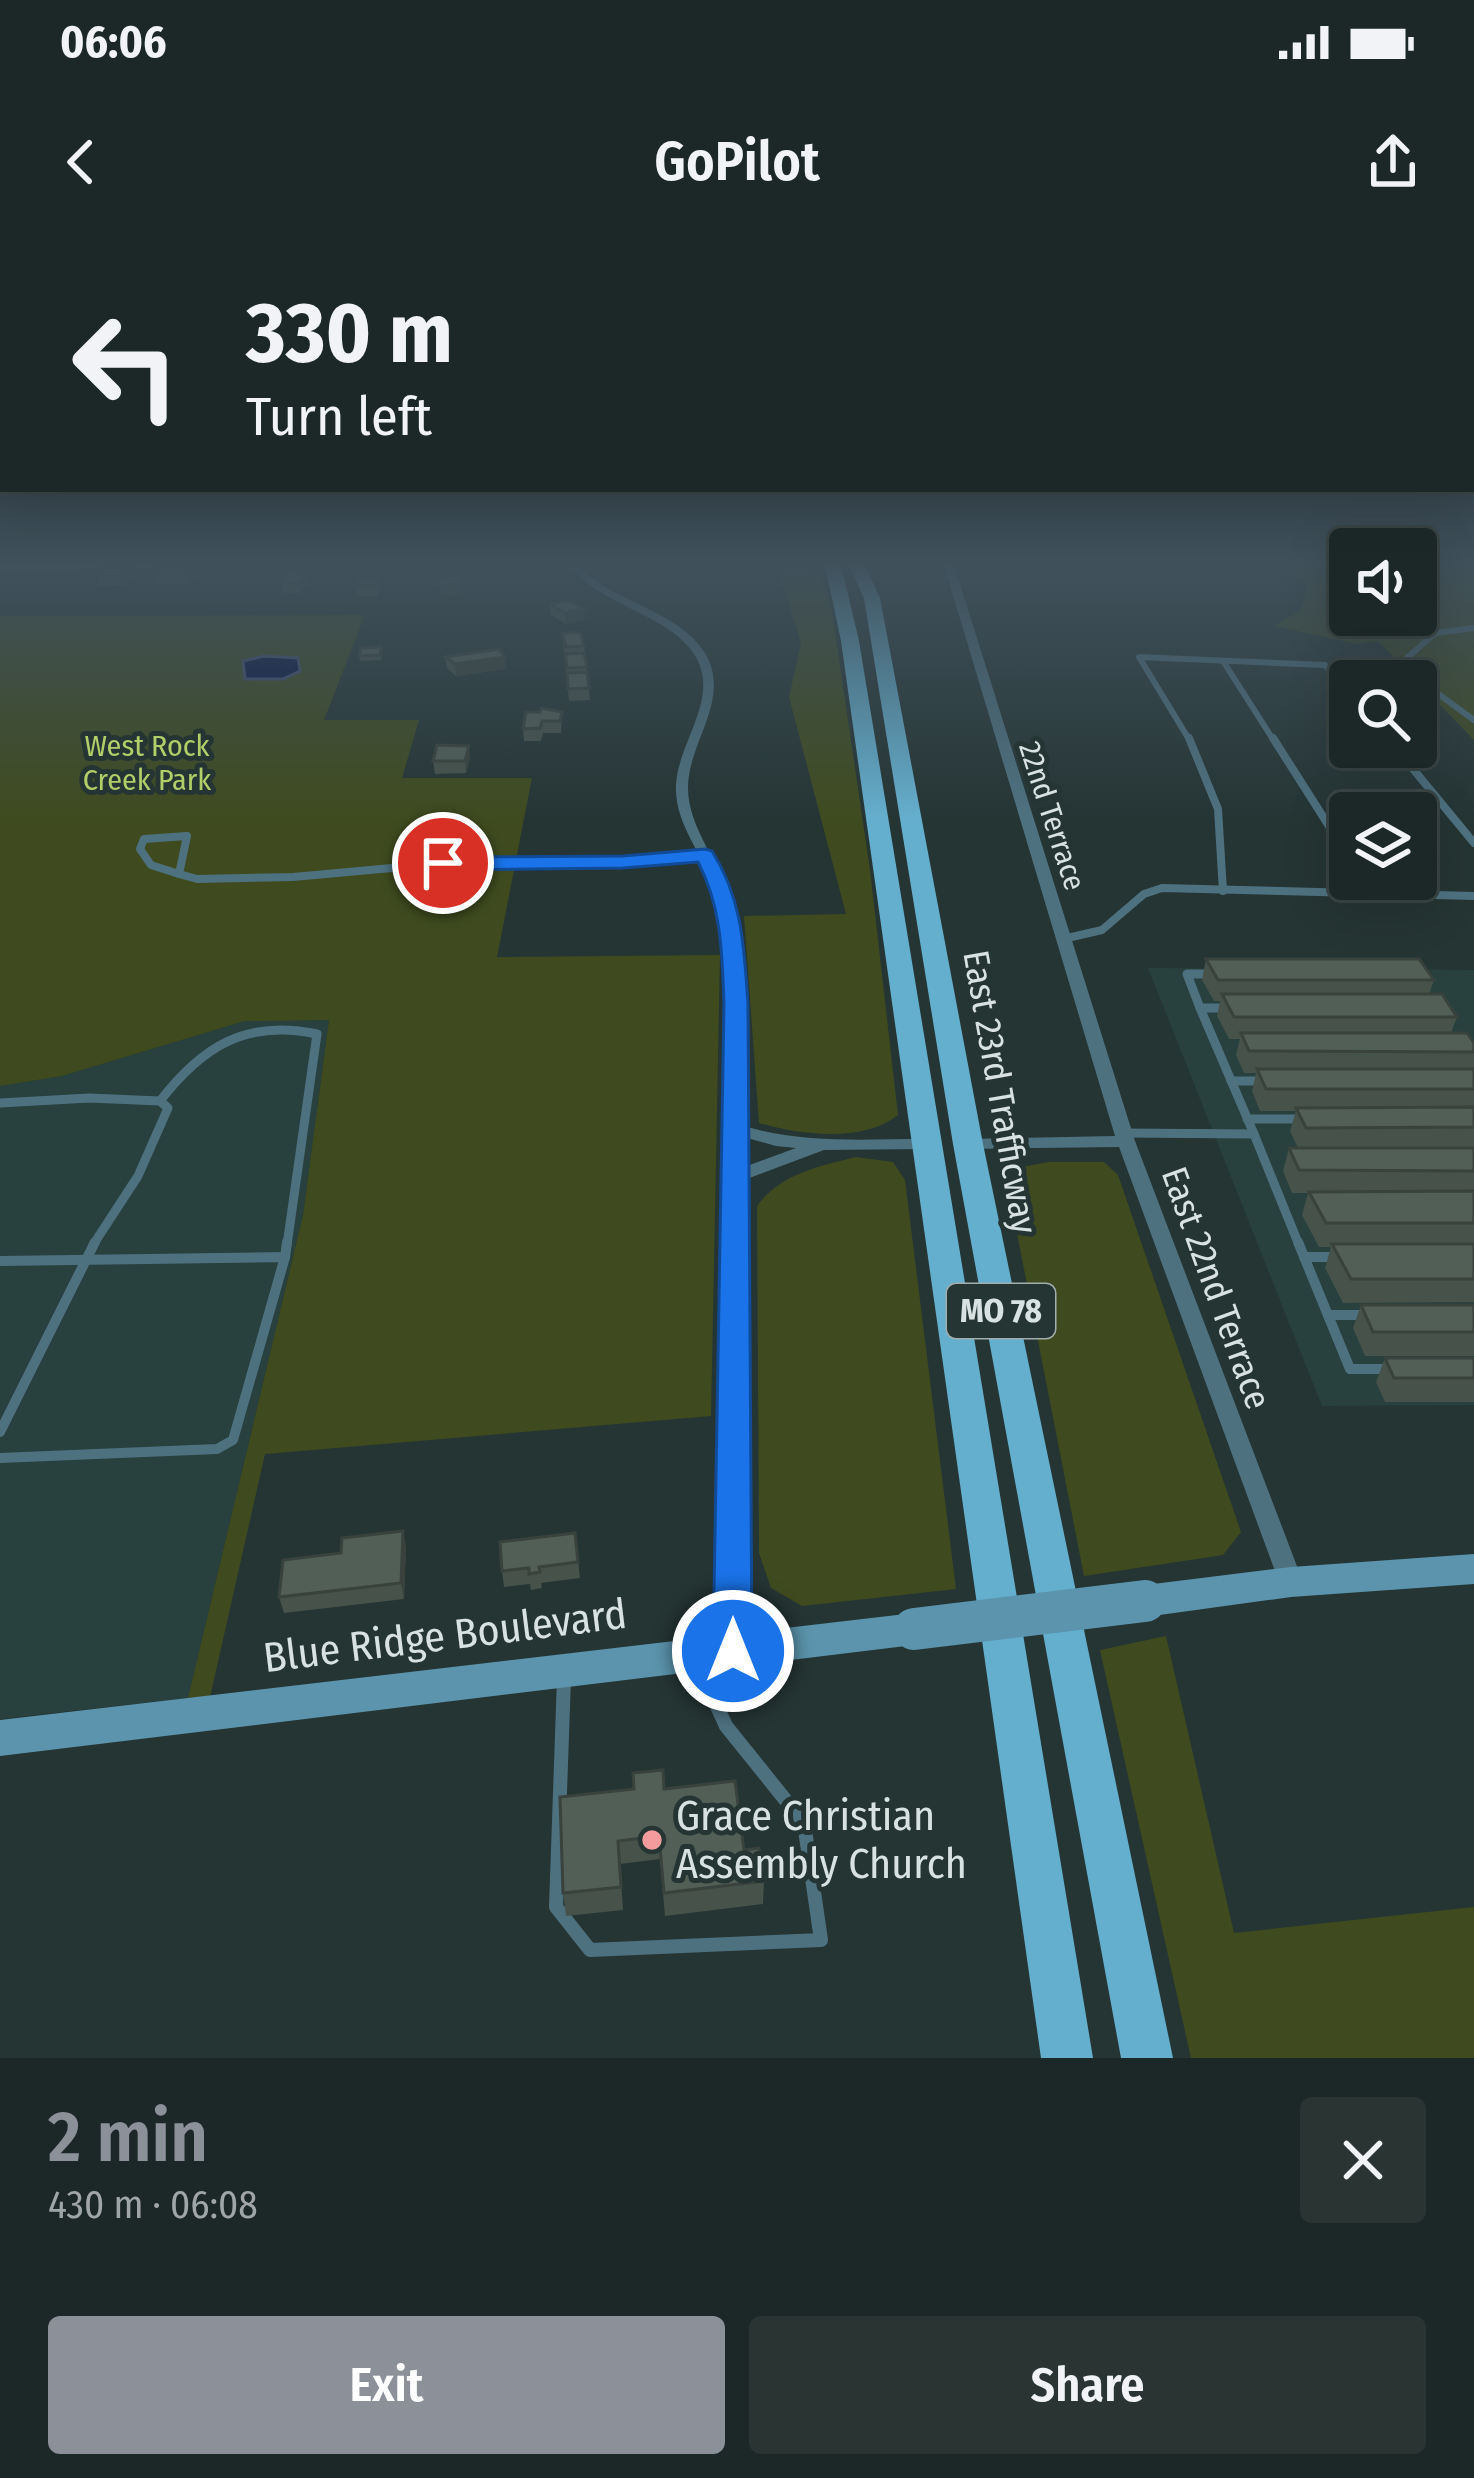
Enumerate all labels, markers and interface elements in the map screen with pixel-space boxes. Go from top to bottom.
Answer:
text: 06:06 [60,15,167,69]
icon: back [48,129,114,195]
icon: share [1360,129,1426,195]
text: GoPilot [654,130,820,194]
text: 330 m [246,283,453,384]
icon: left [48,288,204,444]
text: Turn left [246,385,432,449]
map controls [1329,528,1437,900]
button: sound [1329,528,1437,636]
button: search [1329,660,1437,768]
park label: West Rock Creek Park [83,728,211,798]
street label: 22nd Terrace [1011,737,1093,895]
button: layers [1329,792,1437,900]
pin [392,812,494,914]
icon: arrive [410,830,476,896]
street label: East 23rd Trafficway [953,947,1047,1237]
street label: East 22nd Terrace [1152,1161,1280,1415]
road number: MO 78 [947,1284,1055,1338]
position arrow [670,1588,796,1714]
street label: Blue Ridge Boulevard [261,1589,629,1683]
place label: Grace Christian Assembly Church [676,1791,967,1889]
marker: Grace Christian Assembly Church [639,1827,665,1853]
text: 2 min [48,2094,208,2180]
button: close [1300,2097,1426,2223]
text: 430 m · 06:08 [48,2182,258,2228]
button: Exit [48,2316,725,2454]
button: Share [749,2316,1426,2454]

